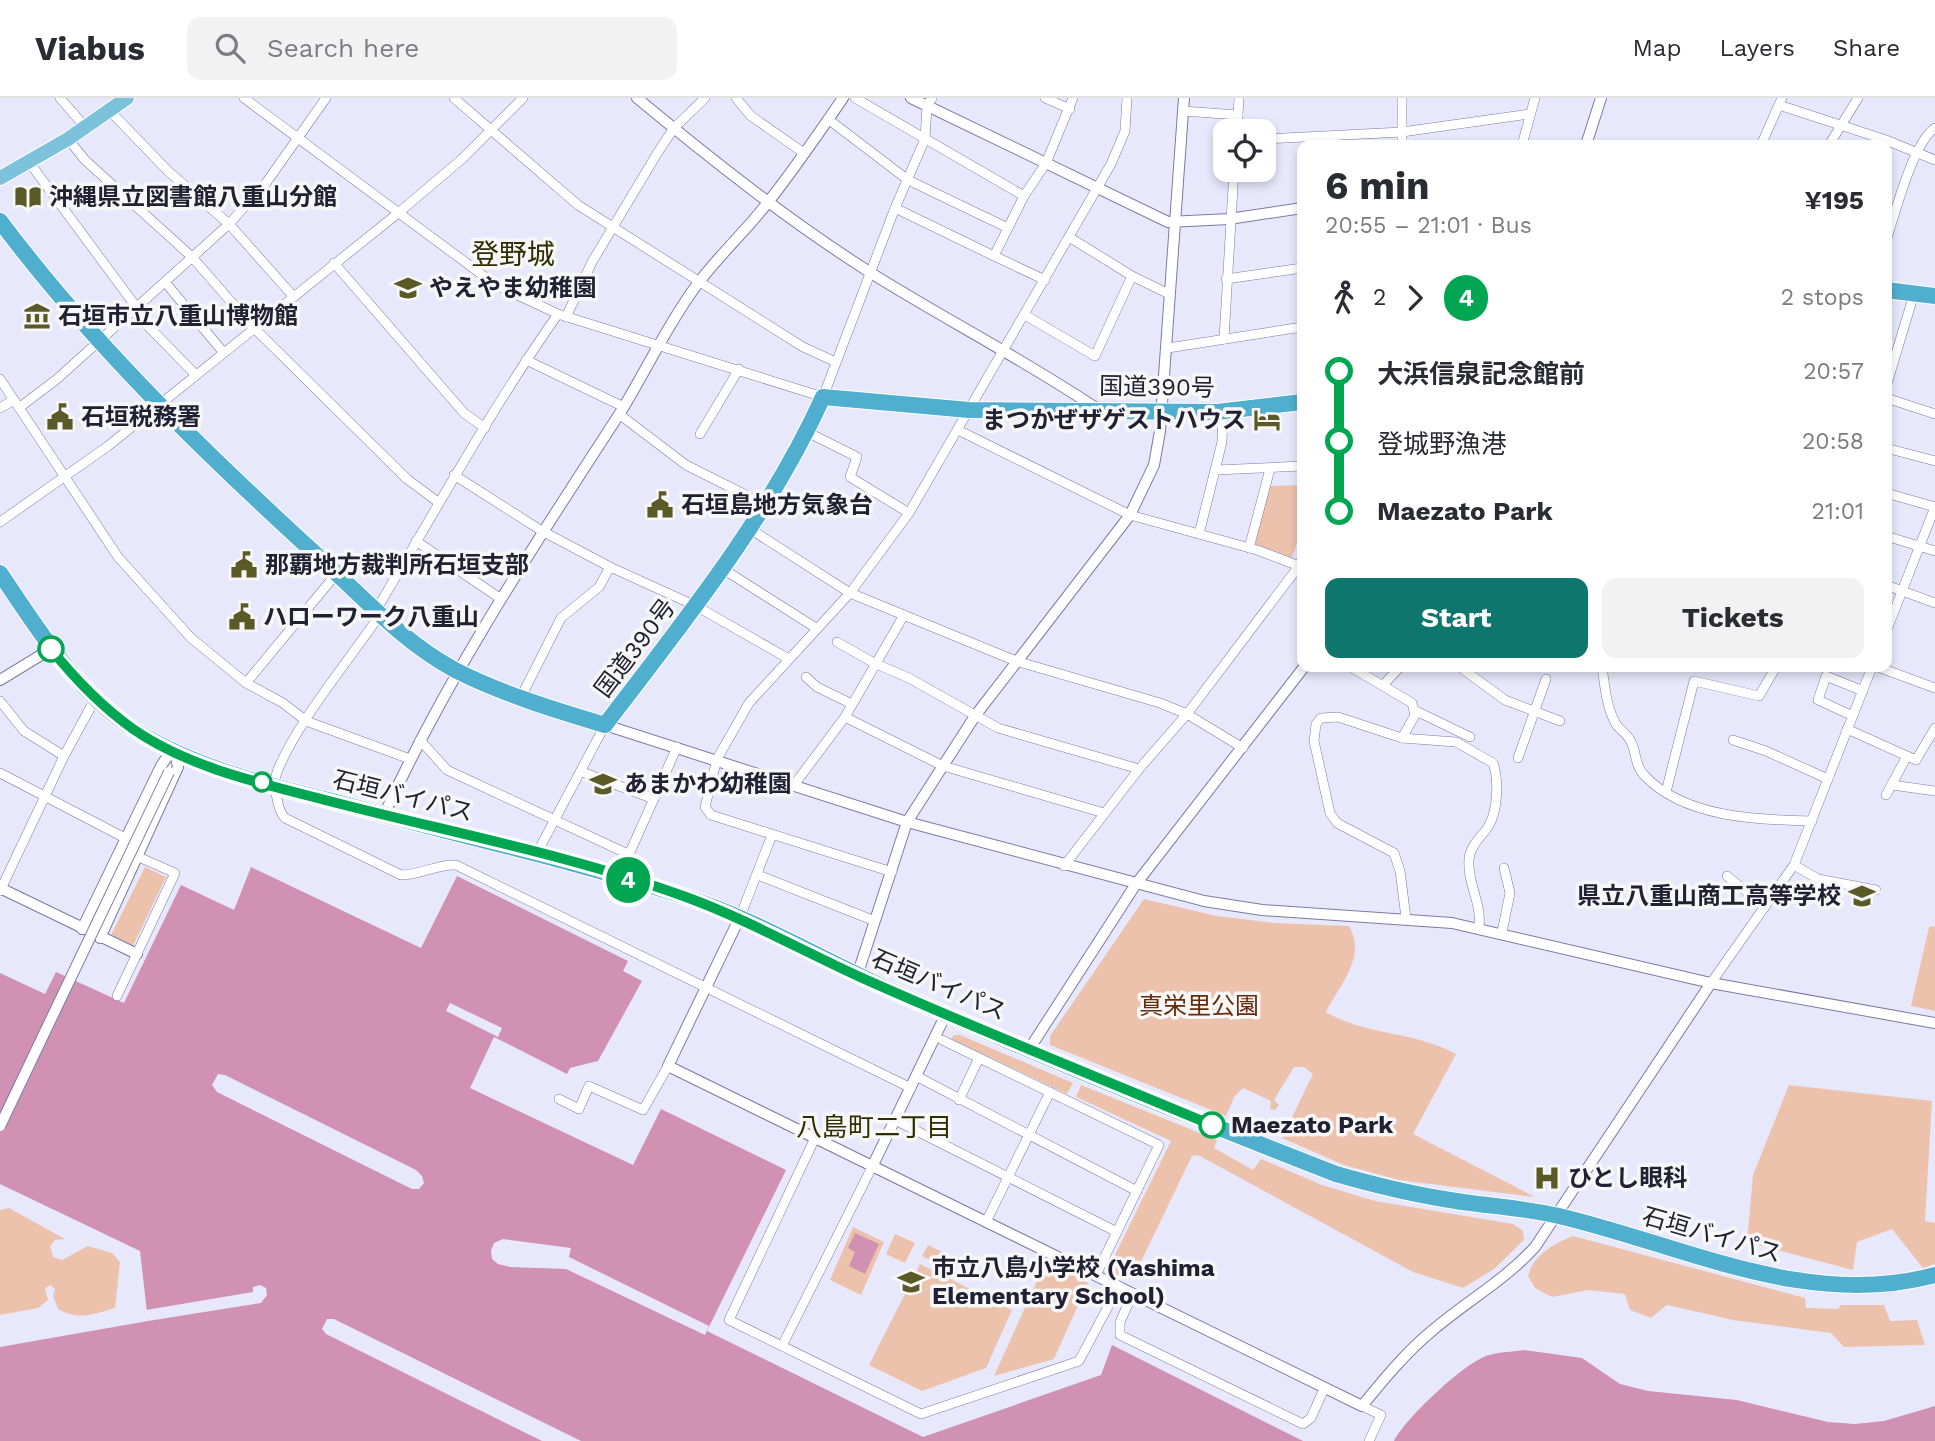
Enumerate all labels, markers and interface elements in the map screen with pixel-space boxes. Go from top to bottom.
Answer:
search box [187,17,677,80]
text: Viabus [35,29,145,68]
icon: search [211,29,249,67]
text: Search here [267,33,419,63]
text: Map [1633,34,1681,62]
text: Layers [1719,34,1795,62]
text: Share [1833,34,1900,62]
map controls [1213,119,1276,182]
button: locate [1213,119,1276,182]
text: 6 min [1325,164,1430,208]
library icon: 沖縄県立図書館八重山分館 [13,182,43,212]
place label: 沖縄県立図書館八重山分館 [49,183,337,211]
text: ¥195 [1804,185,1864,215]
text: 20:55 – 21:01 · Bus [1325,212,1532,239]
district label: 登野城 [471,238,555,271]
school or university icon: やえやま幼稚園 [393,273,423,303]
place label: やえやま幼稚園 [429,274,597,302]
icon: walk [1325,279,1363,317]
icon: forward [1396,279,1434,317]
text: 2 [1373,284,1386,311]
text: 4 [1458,284,1474,312]
text: 2 stops [1781,284,1864,311]
museum icon: 石垣市立八重山博物館 [22,301,52,331]
place label: 石垣市立八重山博物館 [58,302,298,330]
text: 20:57 [1803,358,1864,385]
text: 大浜信泉記念館前 [1377,359,1585,389]
street label: 国道390号 [1099,372,1215,402]
public building icon: 石垣税務署 [45,402,75,432]
place label: 石垣税務署 [81,403,201,431]
hotel icon: まつかぜザゲストハウス [1252,405,1282,435]
place label: まつかぜザゲストハウス [982,406,1246,434]
text: 20:58 [1802,428,1864,455]
text: 登城野漁港 [1377,429,1507,459]
public building icon: 石垣島地方気象台 [645,490,675,520]
place label: 石垣島地方気象台 [681,491,873,519]
text: Maezato Park [1377,496,1553,526]
text: 21:01 [1812,498,1864,525]
public building icon: 那覇地方裁判所石垣支部 [229,550,259,580]
place label: 那覇地方裁判所石垣支部 [265,551,529,579]
button: Start [1325,578,1588,658]
button: Tickets [1602,578,1864,658]
street label: 国道390号 [589,593,681,703]
public building icon: ハローワーク八重山 [227,602,257,632]
place label: ハローワーク八重山 [263,603,479,631]
unlabelled marker [38,636,64,662]
street label: 石垣バイパス [330,765,476,827]
school or university icon: あまかわ幼稚園 [588,769,618,799]
place label: あまかわ幼稚園 [624,770,792,798]
unlabelled marker [252,772,272,792]
line badge: 4 [605,857,651,903]
text: 4 [620,866,636,894]
school or university icon: 県立八重山商工高等学校 [1847,881,1877,911]
place label: 県立八重山商工高等学校 [1577,882,1841,910]
street label: 石垣バイパス [867,944,1011,1026]
park label: 真栄里公園 [1139,992,1259,1020]
place label: Maezato Park [1231,1111,1393,1139]
district label: 八島町二丁目 [796,1112,952,1142]
marker: Maezato Park [1199,1112,1225,1138]
hospital icon: ひとし眼科 [1532,1163,1562,1193]
place label: ひとし眼科 [1568,1164,1687,1192]
street label: 石垣バイパス [1639,1202,1785,1268]
place label: 市立八島小学校 (Yashima Elementary School) [932,1254,1215,1310]
school or university icon: 市立八島小学校 (Yashima Elementary School) [896,1267,926,1297]

